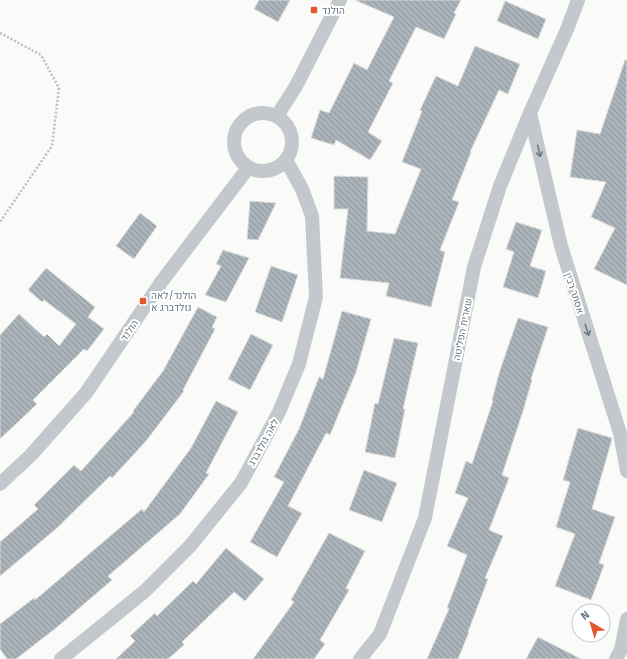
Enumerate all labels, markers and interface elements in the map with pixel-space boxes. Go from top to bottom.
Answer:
marker: הולנד [309,5,319,15]
place label: הולנד [322,5,345,17]
one-way arrow [535,144,543,157]
street label: אסתר רבין [562,271,586,315]
place label: הולנד/לאה גולדברג א [151,290,197,314]
marker: הולנד/לאה גולדברג א [138,296,148,306]
street label: שארית הפליטה [451,297,475,362]
street label: הולנד [118,318,141,343]
one-way arrow [584,324,591,337]
street label: לאה גולדברג [246,417,282,468]
north arrow [571,603,611,643]
text: N [578,608,592,623]

